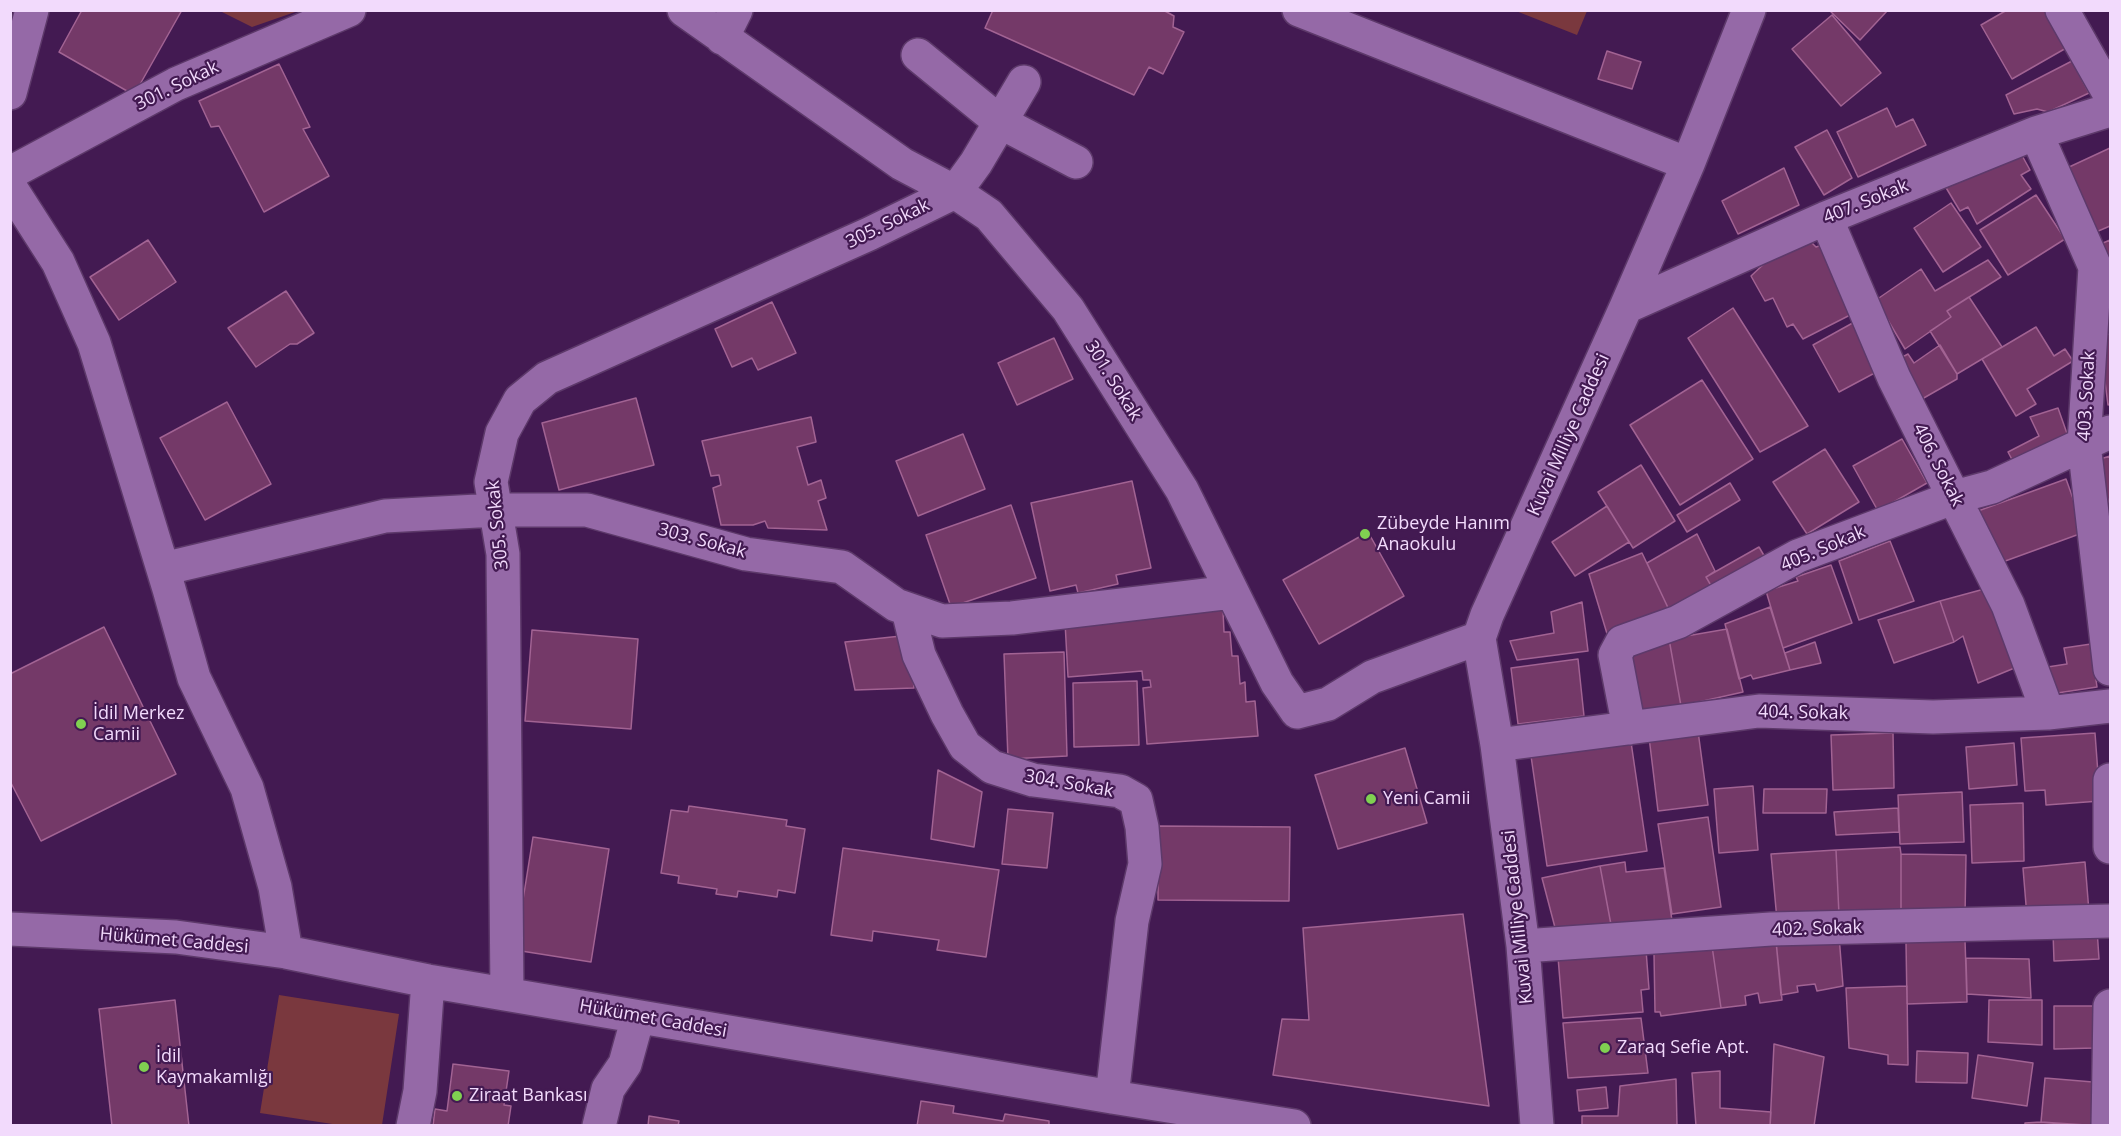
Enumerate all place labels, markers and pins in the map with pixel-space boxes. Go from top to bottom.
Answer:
place label: Zübeyde Hanım Anaokulu [1377,513,1510,556]
marker: Zübeyde Hanım Anaokulu [1358,527,1372,541]
place label: İdil Merkez Camii [93,703,184,746]
marker: İdil Merkez Camii [74,717,88,731]
place label: Yeni Camii [1383,788,1471,810]
marker: Yeni Camii [1364,792,1378,806]
place label: Zaraq Sefie Apt. [1617,1037,1749,1059]
marker: Zaraq Sefie Apt. [1598,1041,1612,1055]
place label: İdil Kaymakamlığı [156,1046,272,1088]
marker: İdil Kaymakamlığı [137,1060,151,1074]
place label: Ziraat Bankası [469,1085,588,1107]
marker: Ziraat Bankası [450,1089,464,1103]

